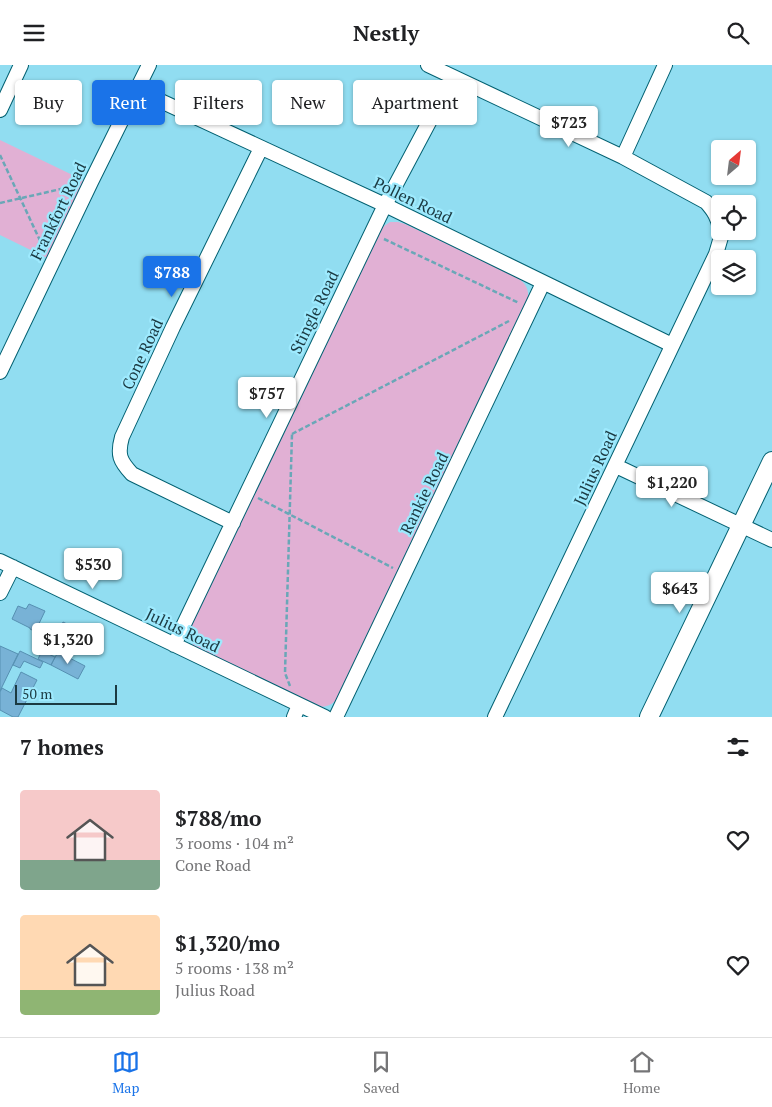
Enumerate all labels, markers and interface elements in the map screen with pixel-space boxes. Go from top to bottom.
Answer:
text: Nestly [353,18,419,47]
icon: menu [20,19,48,47]
icon: search [724,19,752,47]
chip: Buy [15,80,82,125]
chip: Rent [92,80,165,125]
chip: Filters [175,80,262,125]
chip: New [272,80,343,125]
chip: Apartment [353,80,477,125]
pin: $723 [539,106,599,148]
text: $723 [551,111,587,133]
north arrow [711,140,756,185]
map controls [711,140,756,295]
street label: Frankfort Road [25,158,91,264]
street label: Pollen Road [370,172,456,228]
button: locate [711,195,756,240]
button: layers [711,250,756,295]
pin: $788 [142,255,202,298]
text: $788 [154,261,190,283]
street label: Stingle Road [284,267,344,357]
street label: Cone Road [116,315,168,393]
pin: $757 [237,377,297,419]
text: $757 [249,382,285,404]
street label: Julius Road [568,427,622,509]
street label: Rankie Road [395,448,453,538]
pin: $1,220 [631,465,713,508]
text: $1,220 [647,471,697,493]
pin: $530 [63,547,123,590]
text: $530 [75,553,111,575]
pin: $643 [650,571,710,614]
text: $643 [662,577,698,599]
street label: Julius Road [142,603,224,657]
pin: $1,320 [27,623,109,665]
text: $1,320 [43,628,93,650]
scale bar [15,682,118,705]
text: 50 m [22,684,52,703]
text: 7 homes [20,733,104,761]
icon: filters [724,733,752,761]
text: $788/mo [175,804,262,832]
icon: home [60,810,120,870]
icon: heart [724,826,752,854]
text: 3 rooms · 104 m² [175,832,294,854]
text: Cone Road [175,854,251,876]
text: $1,320/mo [175,929,280,957]
icon: home [60,935,120,995]
icon: heart [724,951,752,979]
text: 5 rooms · 138 m² [175,957,294,979]
text: Julius Road [175,979,255,1001]
tab: Map [112,1048,140,1097]
tab: Saved [363,1048,400,1097]
tab: Home [623,1048,660,1097]

